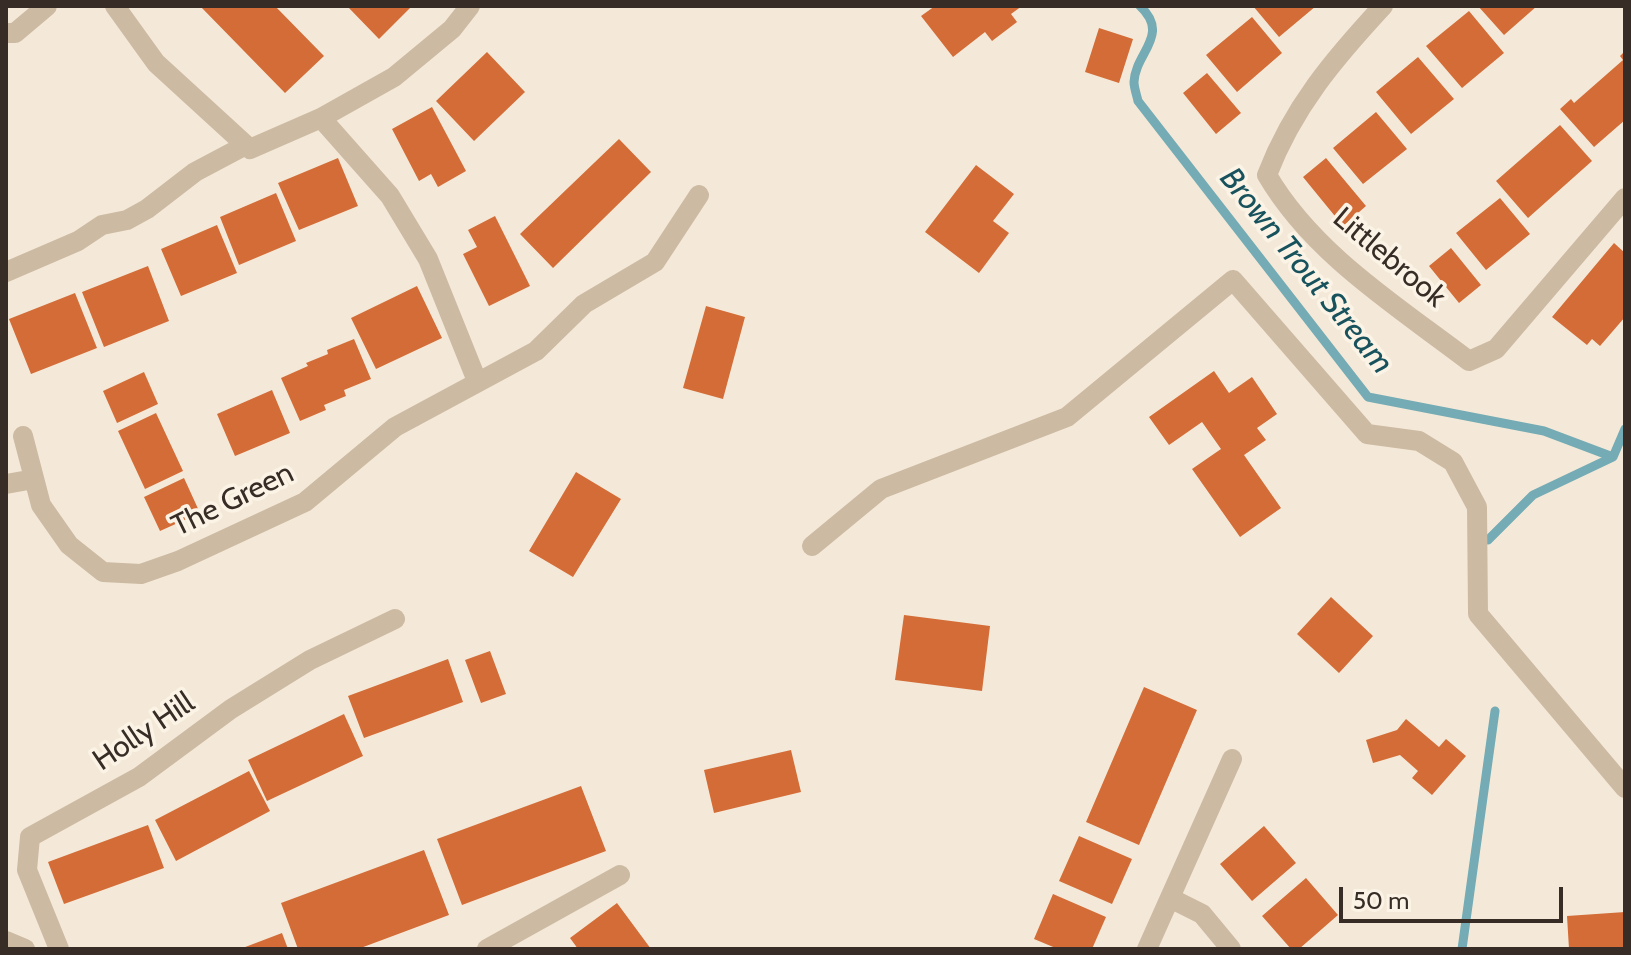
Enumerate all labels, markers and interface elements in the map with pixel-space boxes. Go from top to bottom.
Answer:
water label: Brown Trout Stream [1211,160,1401,382]
street label: Littlebrook [1325,200,1453,316]
street label: The Green [166,455,300,545]
street label: Holly Hill [86,685,202,779]
scale bar [1343,871,1567,921]
text: 50 m [1353,886,1409,915]

